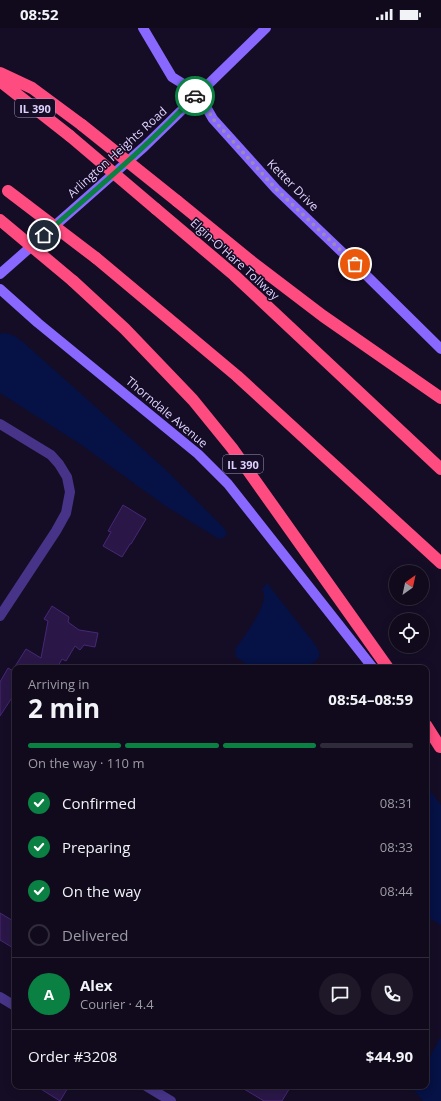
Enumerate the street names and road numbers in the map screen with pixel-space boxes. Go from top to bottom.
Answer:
road number: IL 390 [15,99,55,117]
street label: Arlington Heights Road [64,103,170,201]
street label: Ketter Drive [263,155,323,215]
street label: Elgin-O'Hare Tollway [187,214,284,304]
street label: Thorndale Avenue [122,373,212,452]
road number: IL 390 [223,455,263,473]

